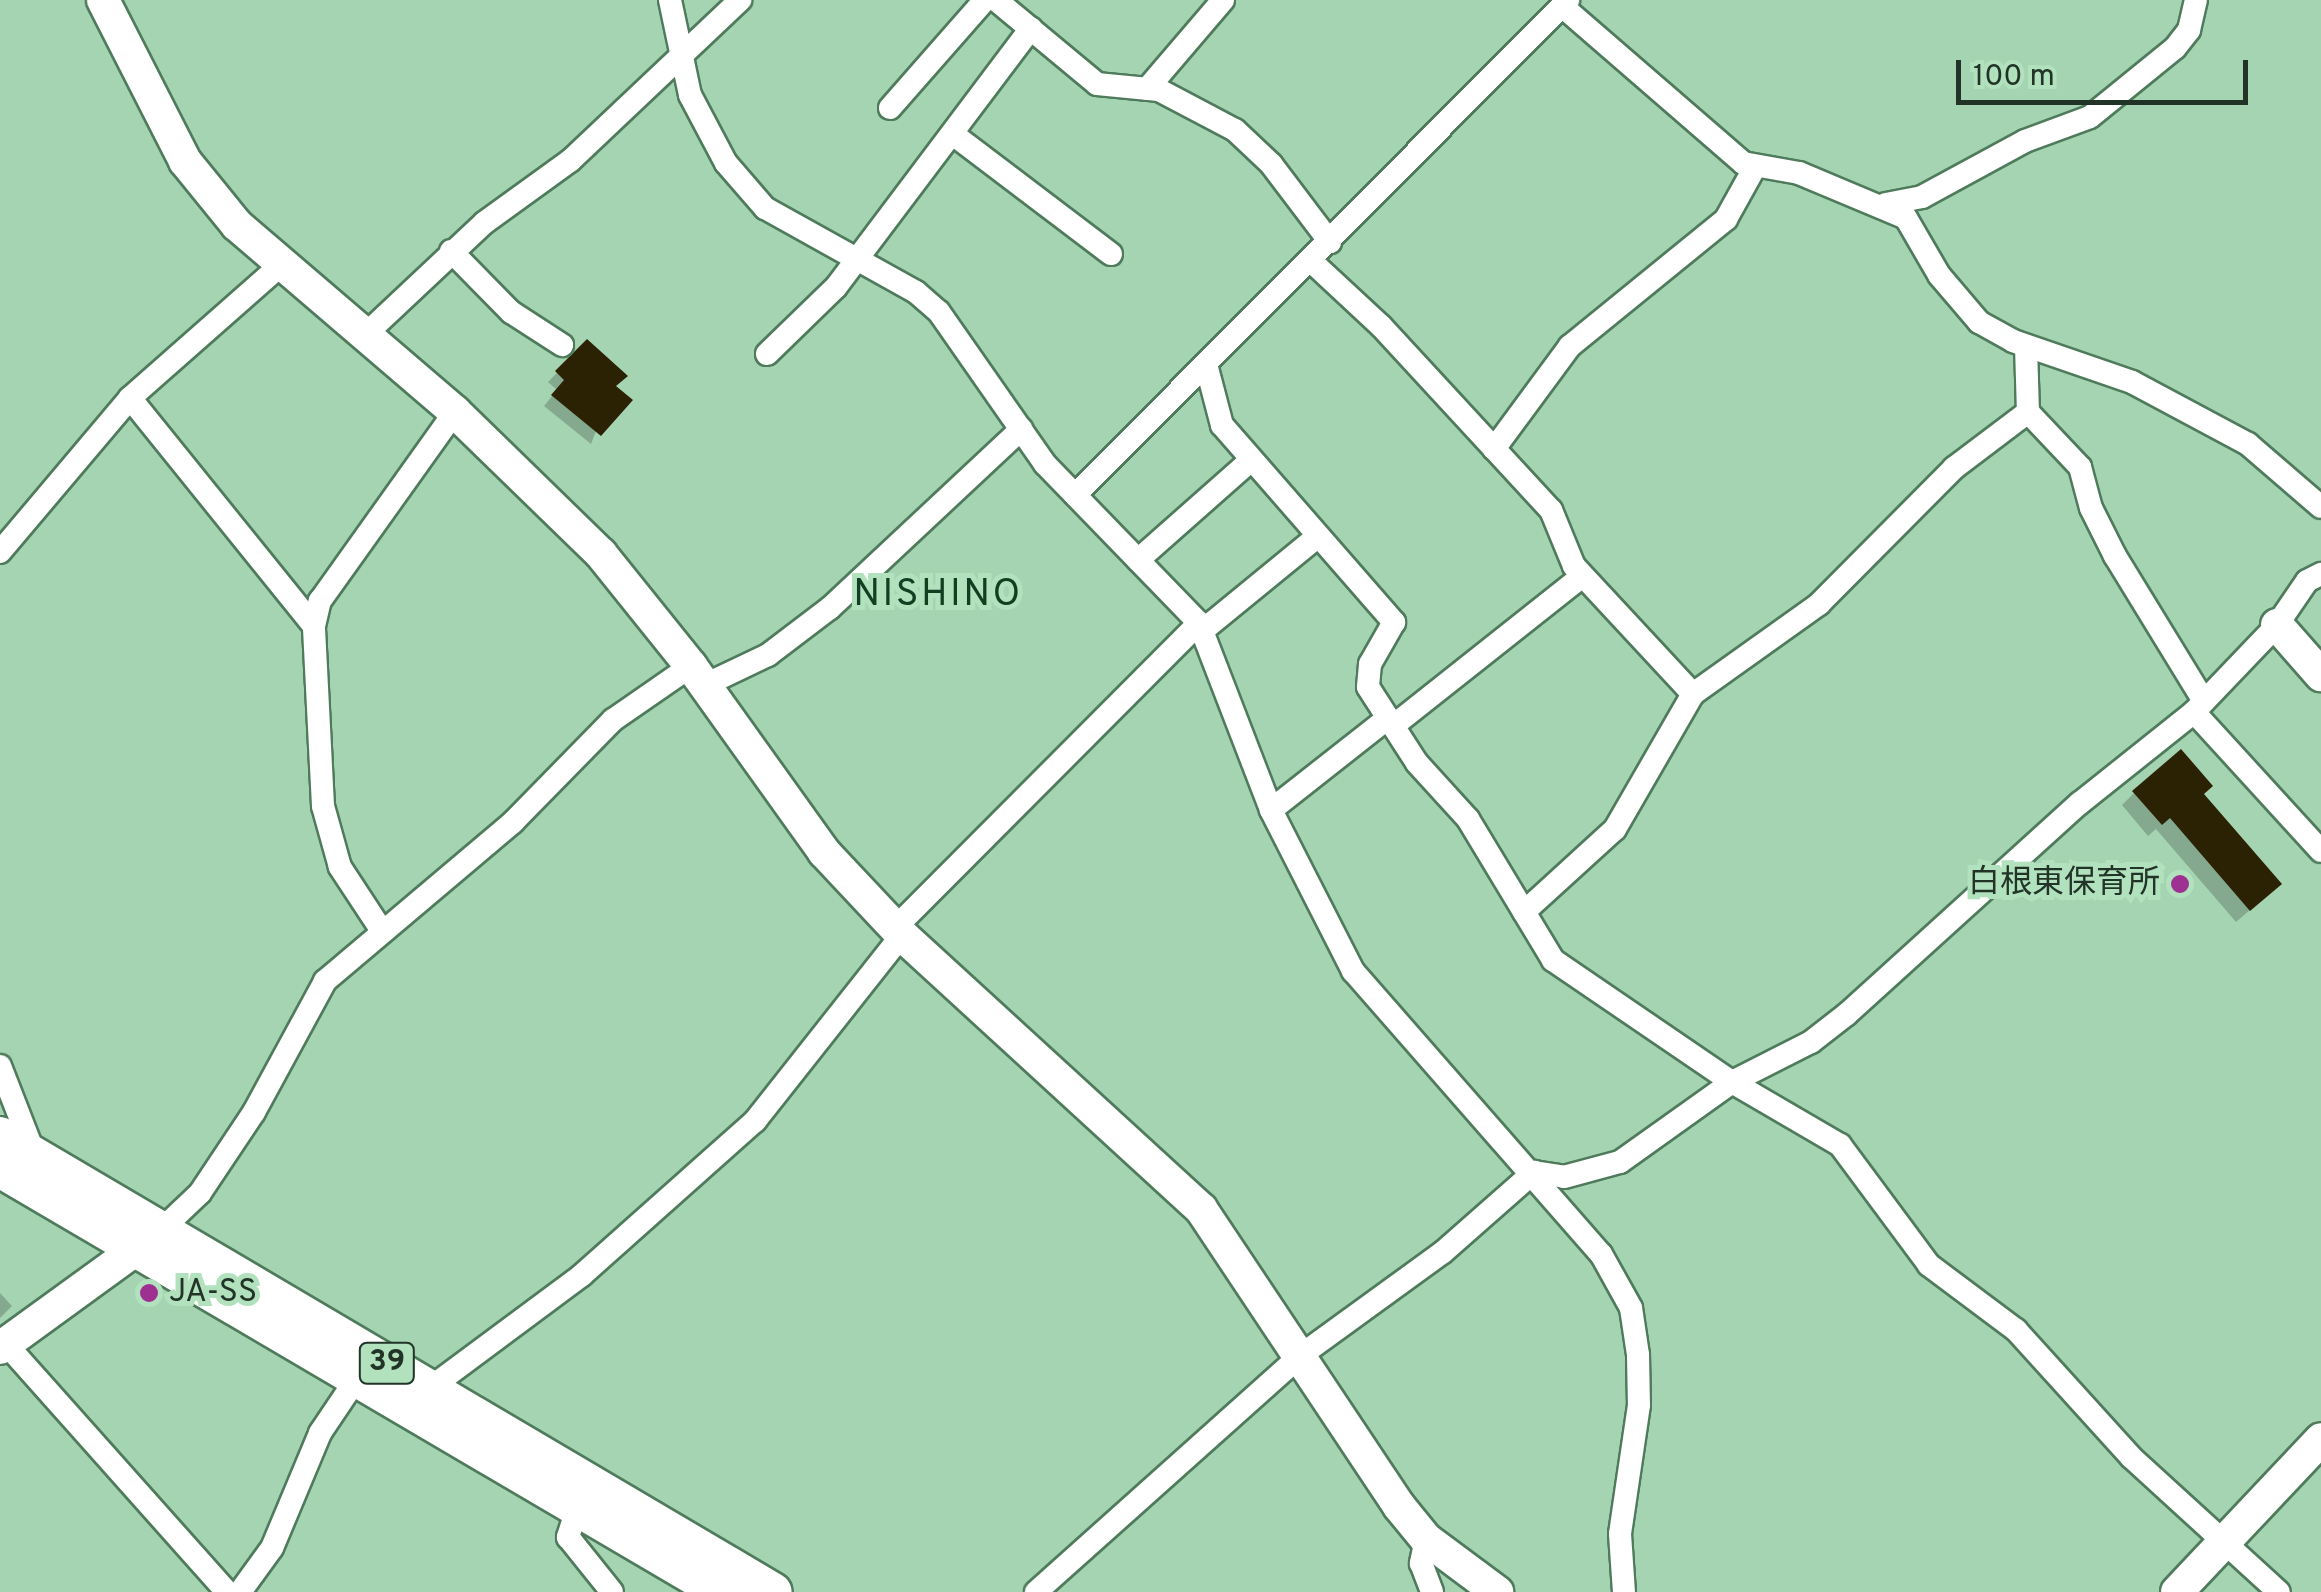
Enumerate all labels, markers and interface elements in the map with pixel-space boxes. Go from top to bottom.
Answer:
scale bar [1961,40,2254,102]
text: 100 m [1973,59,2055,96]
district label: NISHINO [853,573,1023,619]
place label: 白根東保育所 [1968,865,2160,903]
marker: 白根東保育所 [2169,873,2191,895]
place label: JA-SS [169,1274,257,1312]
marker: JA-SS [138,1282,160,1304]
road number: 39 [357,1338,417,1388]

